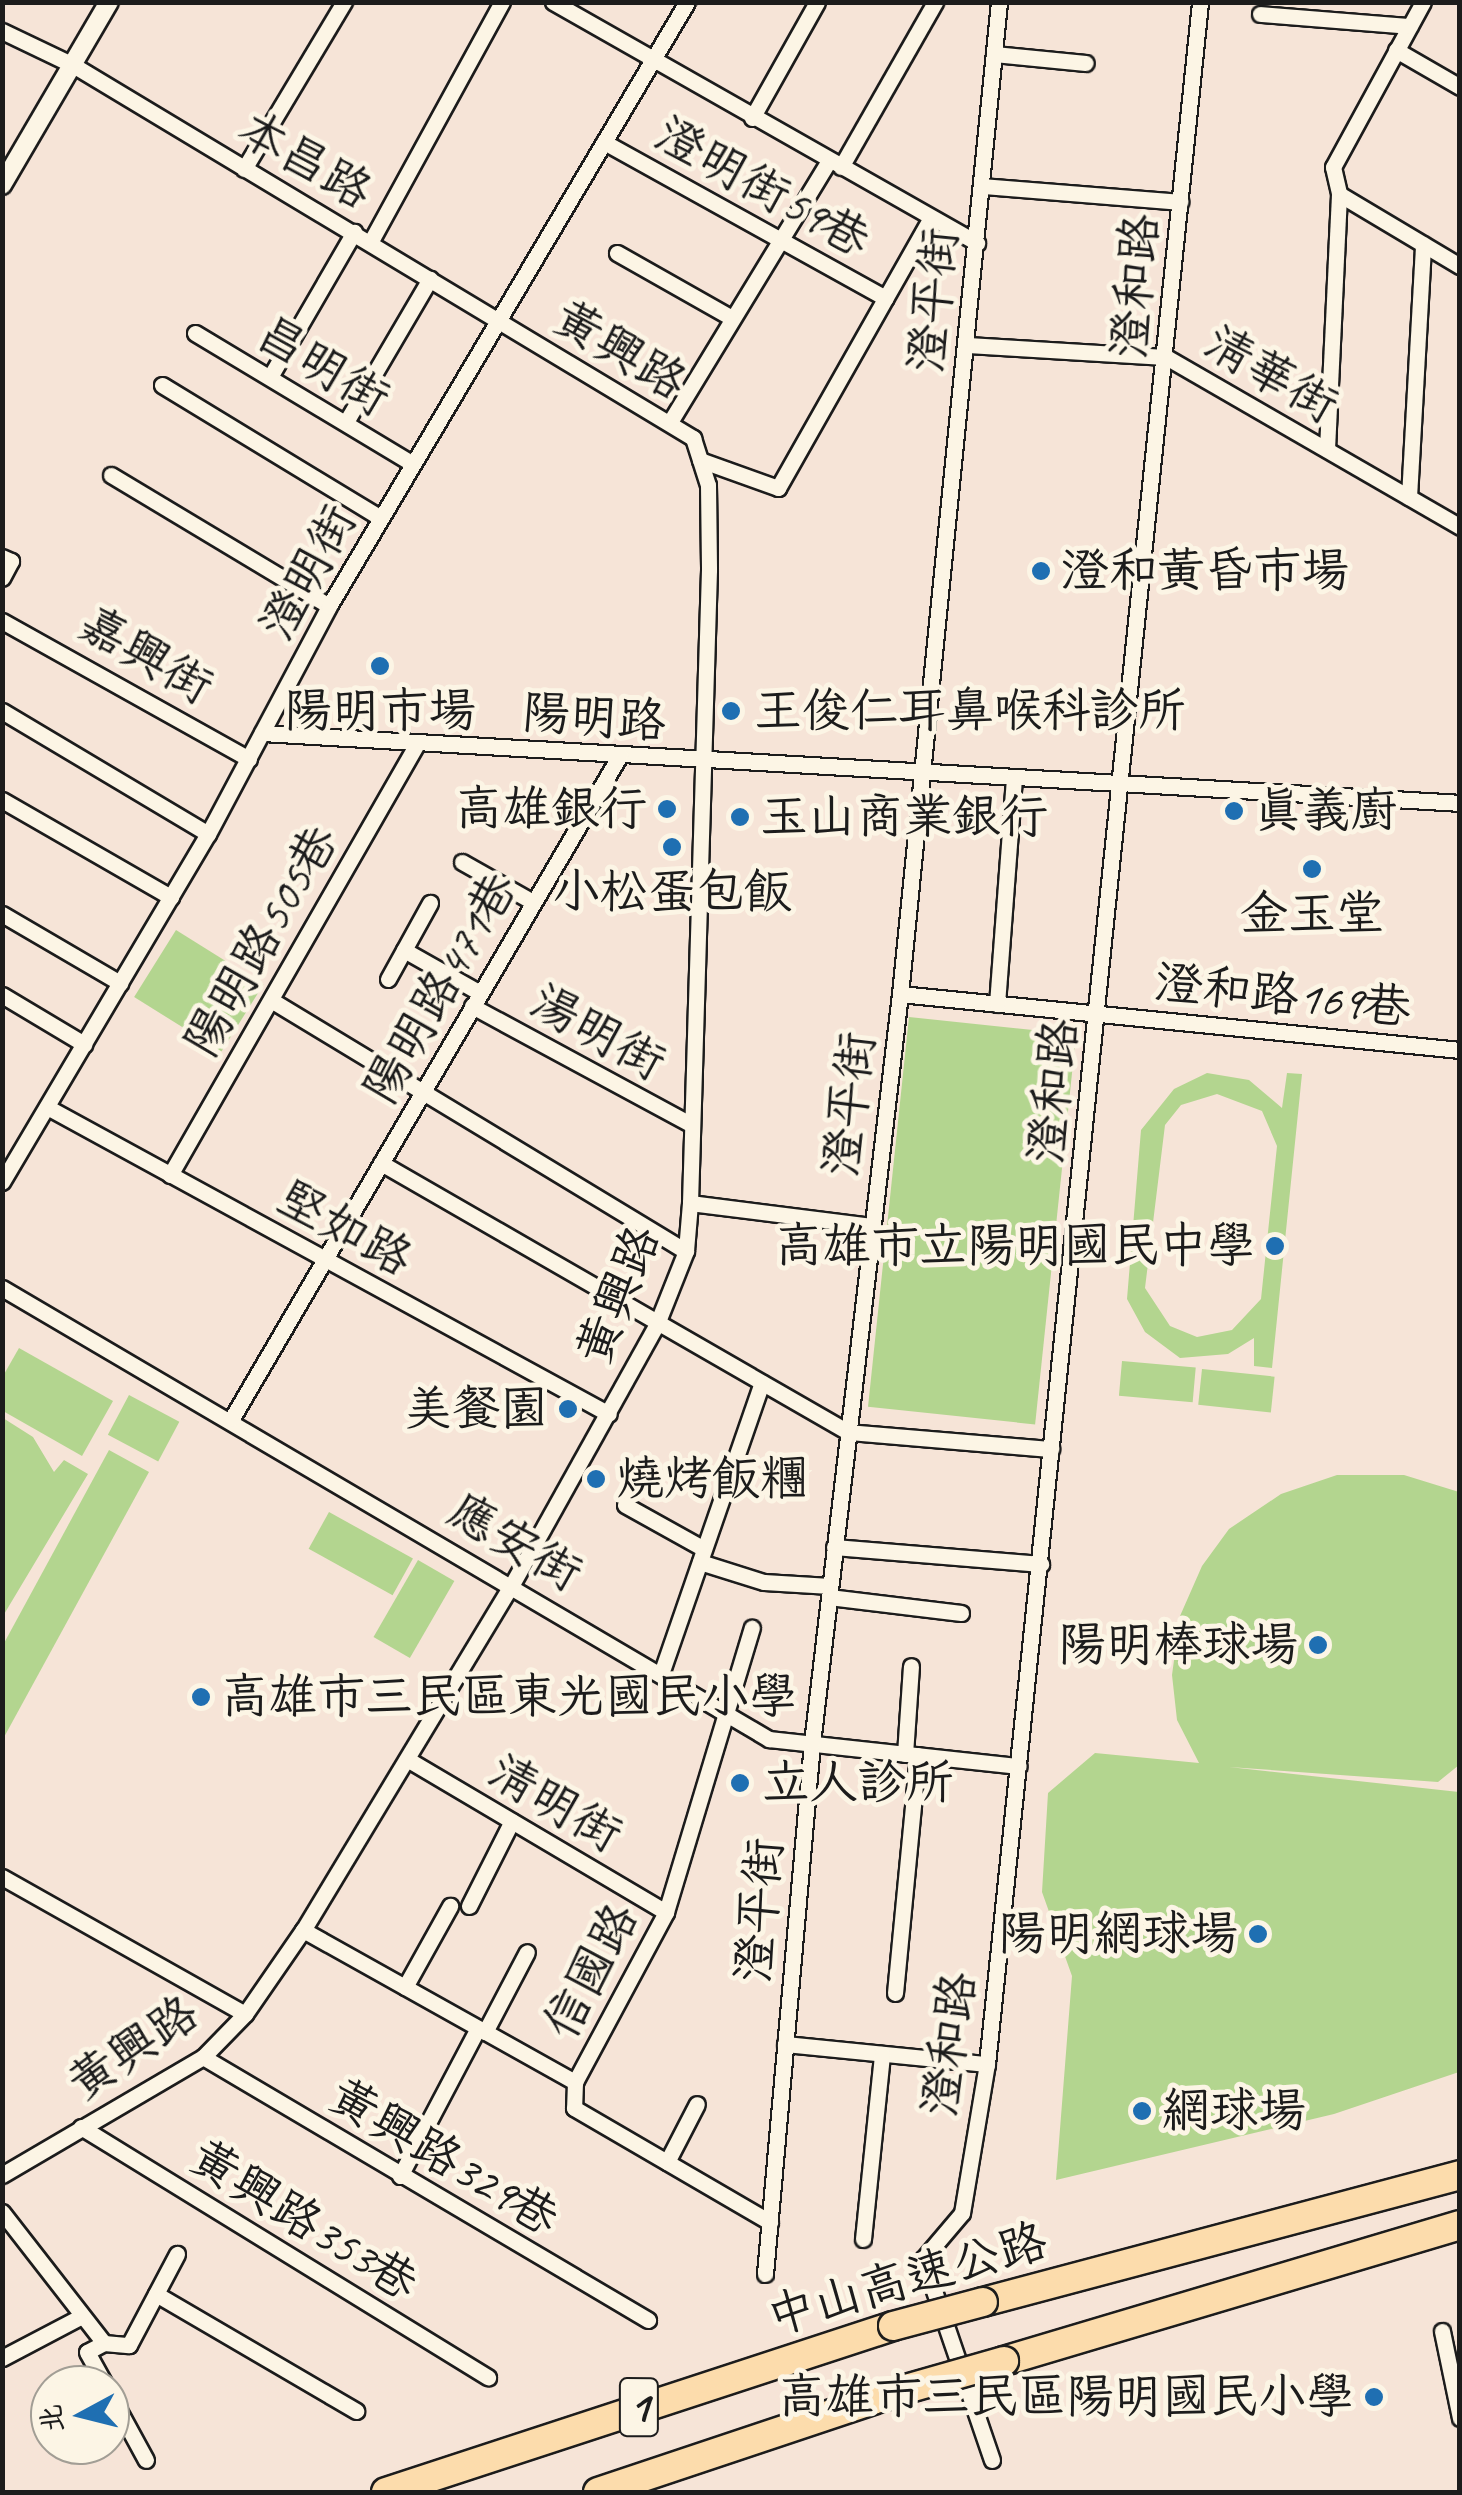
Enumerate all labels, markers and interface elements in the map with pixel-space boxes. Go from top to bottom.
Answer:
street label: 本昌路 [228,99,382,221]
street label: 澄明街59巷 [646,105,880,269]
street label: 澄和路 [1100,212,1170,360]
street label: 澄平街 [897,225,969,375]
street label: 黃興路 [543,288,697,412]
street label: 昌明街 [246,304,400,428]
street label: 清華街 [1194,313,1348,435]
street label: 澄明街 [248,495,368,649]
place label: 澄和黃昏市場 [1061,542,1349,600]
marker: 澄和黃昏市場 [1030,560,1052,582]
street label: 嘉興街 [69,594,223,716]
marker: 陽明市場 [369,655,391,677]
place label: 陽明市場 [284,682,476,740]
place label: 王俊仁耳鼻喉科診所 [754,682,1186,740]
street label: 陽明路 [520,683,668,751]
marker: 王俊仁耳鼻喉科診所 [718,698,744,724]
place label: 高雄銀行 [455,780,647,838]
place label: 真義廚 [1254,782,1398,840]
place label: 玉山商業銀行 [760,788,1048,846]
marker: 高雄銀行 [656,798,678,820]
marker: 真義廚 [1223,800,1245,822]
marker: 玉山商業銀行 [729,806,751,828]
street label: 陽明路505巷 [172,815,350,1067]
marker: 小松蛋包飯 [661,836,683,858]
marker: 金玉堂 [1301,858,1323,880]
street label: 陽明路471巷 [351,862,529,1114]
place label: 小松蛋包飯 [552,863,792,921]
place label: 金玉堂 [1240,885,1384,943]
street label: 澄和路169巷 [1152,953,1414,1037]
street label: 湯明街 [521,972,675,1092]
street label: 澄和路 [1017,1016,1089,1166]
street label: 澄平街 [812,1029,886,1179]
street label: 堅如路 [268,1168,422,1288]
street label: 黃興路 [564,1217,672,1373]
place label: 高雄市立陽明國民中學 [775,1217,1255,1275]
marker: 高雄市立陽明國民中學 [1264,1235,1286,1257]
place label: 美餐園 [404,1380,548,1438]
marker: 美餐園 [557,1398,579,1420]
place label: 燒烤飯糰 [616,1450,808,1508]
marker: 燒烤飯糰 [585,1468,607,1490]
street label: 應安街 [438,1481,592,1603]
place label: 陽明棒球場 [1058,1616,1298,1674]
marker: 陽明棒球場 [1307,1634,1329,1656]
place label: 高雄市三民區東光國民小學 [221,1668,797,1726]
marker: 高雄市三民區東光國民小學 [190,1686,212,1708]
street label: 清明街 [478,1742,632,1864]
place label: 立人診所 [762,1754,954,1812]
marker: 立人診所 [727,1770,753,1796]
street label: 澄平街 [724,1836,794,1984]
street label: 信國路 [532,1894,650,2048]
place label: 陽明網球場 [998,1905,1238,1963]
marker: 陽明網球場 [1247,1923,1269,1945]
street label: 澄和路 [910,1969,988,2119]
street label: 黃興路 [57,1984,209,2112]
street label: 黃興路329巷 [319,2066,569,2248]
place label: 網球場 [1162,2082,1306,2140]
marker: 網球場 [1131,2100,1153,2122]
street label: 黃興路353巷 [180,2128,428,2312]
street label: 中山高速公路 [761,2212,1053,2346]
north arrow [30,2365,130,2465]
road number: 1 [616,2367,662,2447]
place label: 高雄市三民區陽明國民小學 [778,2368,1354,2426]
marker: 高雄市三民區陽明國民小學 [1363,2386,1385,2408]
text: 北 [33,2402,71,2435]

